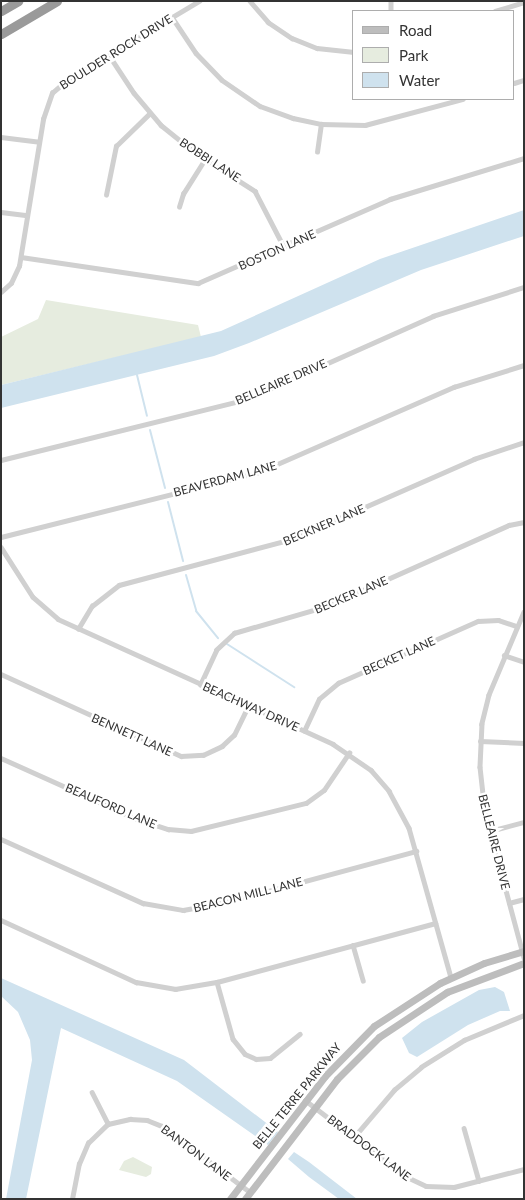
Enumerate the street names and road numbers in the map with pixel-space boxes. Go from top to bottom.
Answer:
street label: BOULDER ROCK DRIVE [57,11,175,93]
street label: BOBBI LANE [177,135,243,185]
street label: BOSTON LANE [236,227,318,273]
street label: BELLEAIRE DRIVE [233,356,329,408]
street label: BEAVERDAM LANE [172,458,278,500]
street label: BECKNER LANE [281,501,367,549]
street label: BECKER LANE [312,573,390,617]
street label: BECKET LANE [360,634,438,678]
street label: BEACHWAY DRIVE [200,679,302,735]
street label: BENNETT LANE [89,711,175,759]
street label: BEAUFORD LANE [63,780,159,832]
street label: BELLEAIRE DRIVE [475,793,513,891]
street label: BEACON MILL LANE [192,874,304,916]
street label: BELLE TERRE PARKWAY [250,1040,344,1152]
street label: BRADDOCK LANE [324,1112,414,1184]
street label: BANTON LANE [158,1122,234,1184]

